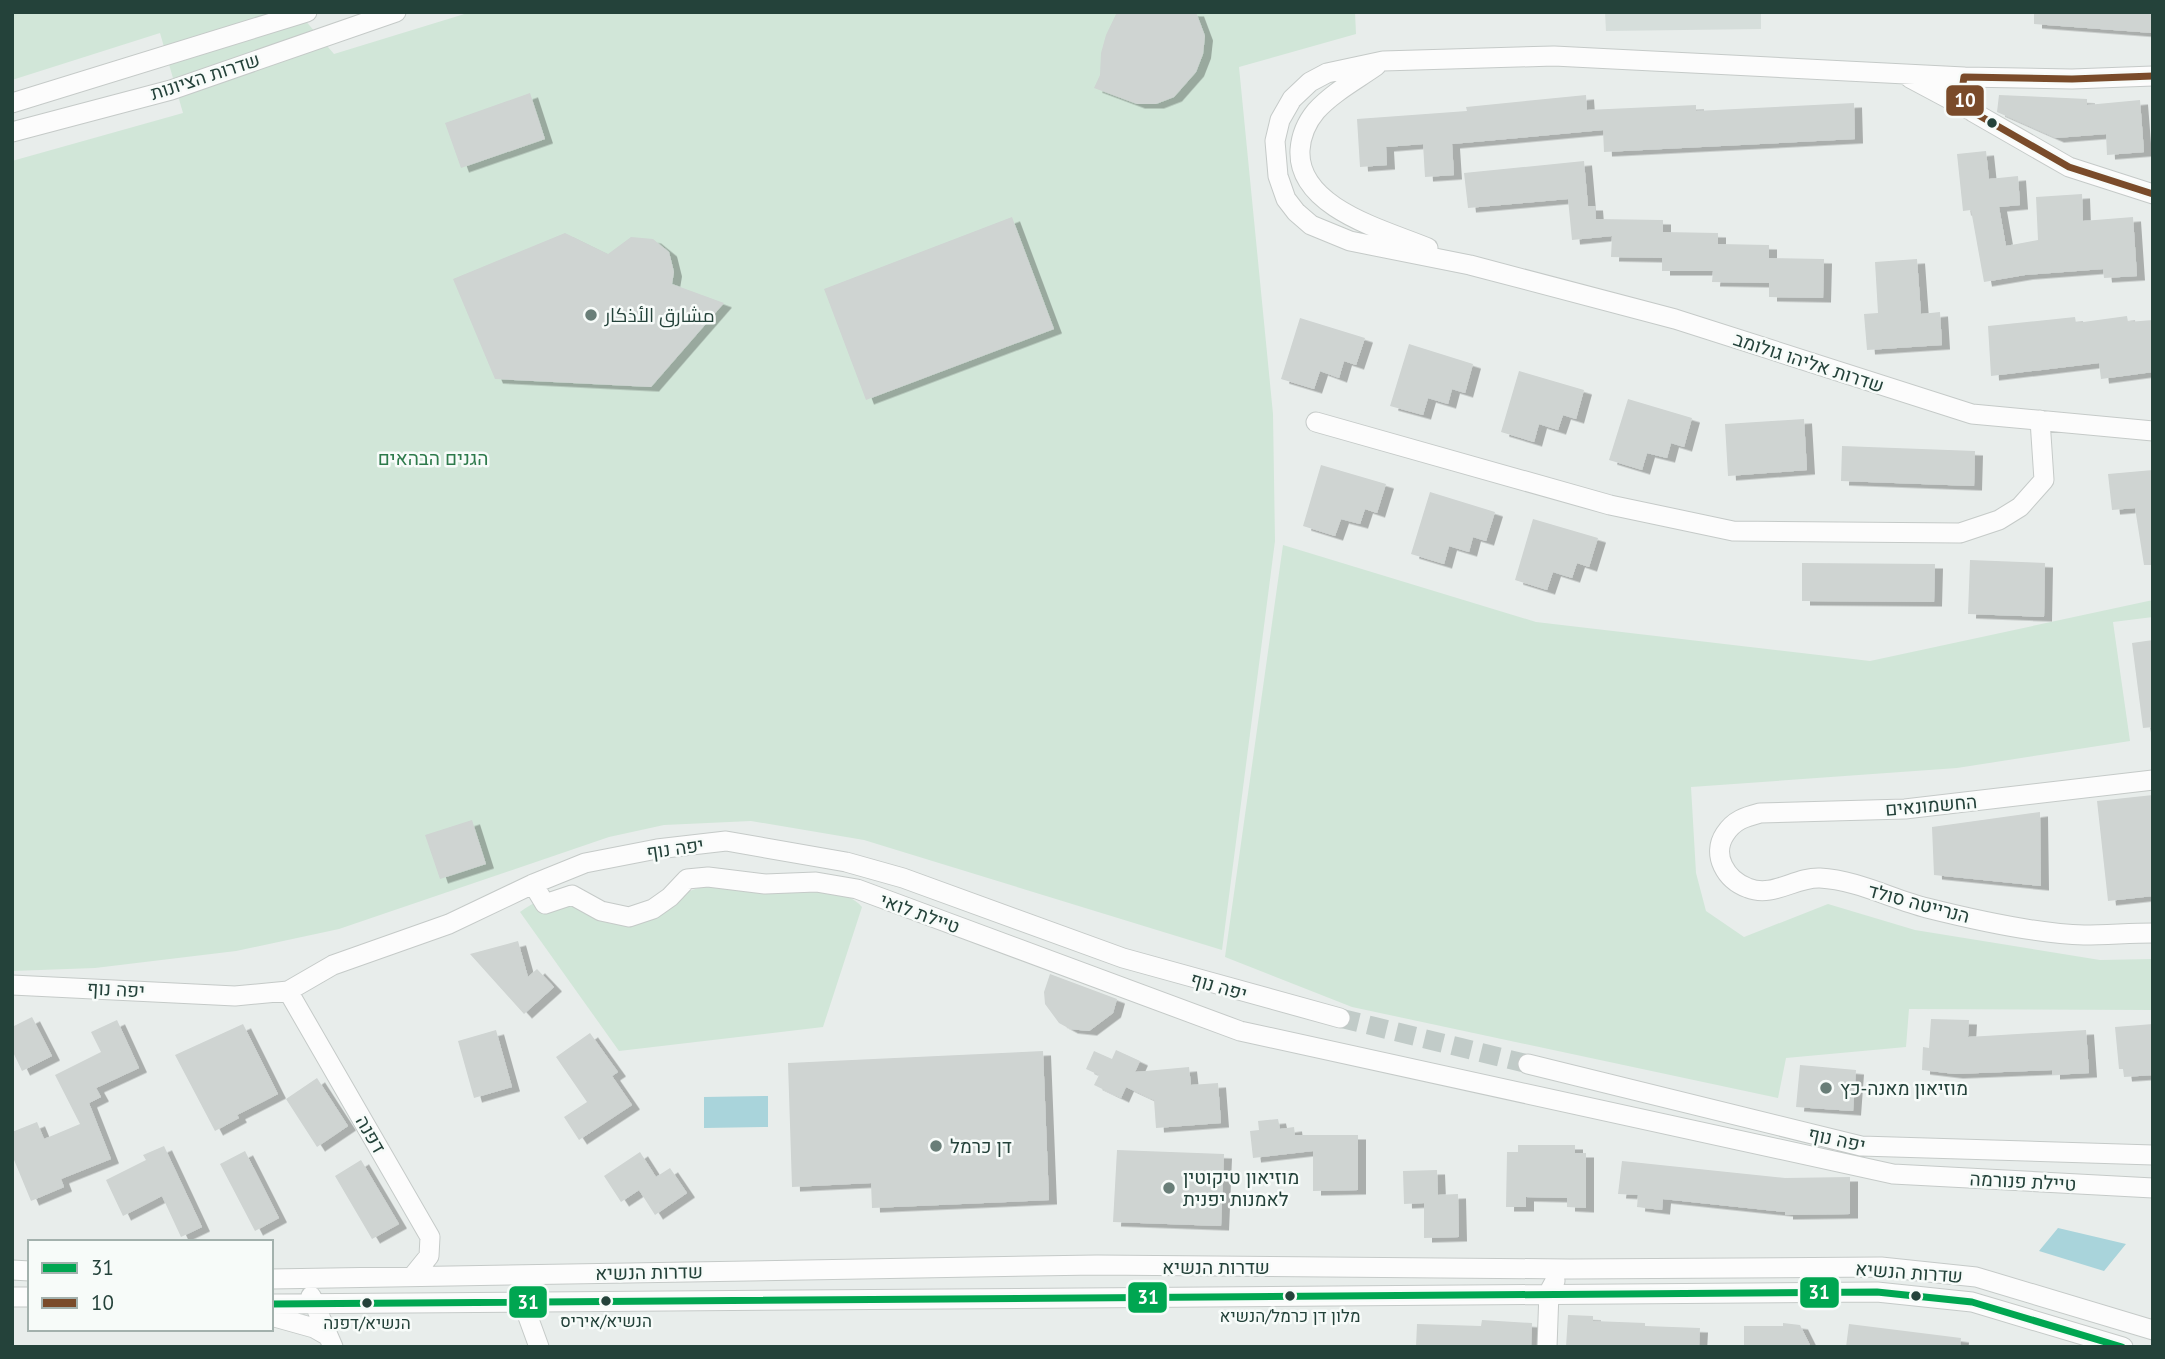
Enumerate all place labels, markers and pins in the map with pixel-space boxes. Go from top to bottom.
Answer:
unlabelled marker [1985,116,1999,130]
place label: مشارق الأذكار [604,303,715,328]
marker: مشارق الأذكار [583,307,599,323]
place label: מוזיאון מאנה-כץ [1840,1076,1968,1100]
marker: מוזיאון מאנה-כץ [1818,1080,1834,1096]
place label: דן כרמל [950,1134,1012,1158]
marker: דן כרמל [928,1138,944,1154]
place label: מוזיאון טיקוטין לאמנות יפנית [1183,1165,1299,1211]
marker: מוזיאון טיקוטין לאמנות יפנית [1161,1180,1177,1196]
marker: מלון דן כרמל/הנשיא [1283,1289,1297,1303]
unlabelled marker [1909,1289,1923,1303]
marker: הנשיא/איריס [599,1294,613,1308]
marker: הנשיא/דפנה [360,1296,374,1310]
place label: מלון דן כרמל/הנשיא [1220,1305,1360,1327]
place label: הנשיא/איריס [560,1310,652,1332]
place label: הנשיא/דפנה [323,1312,411,1334]

